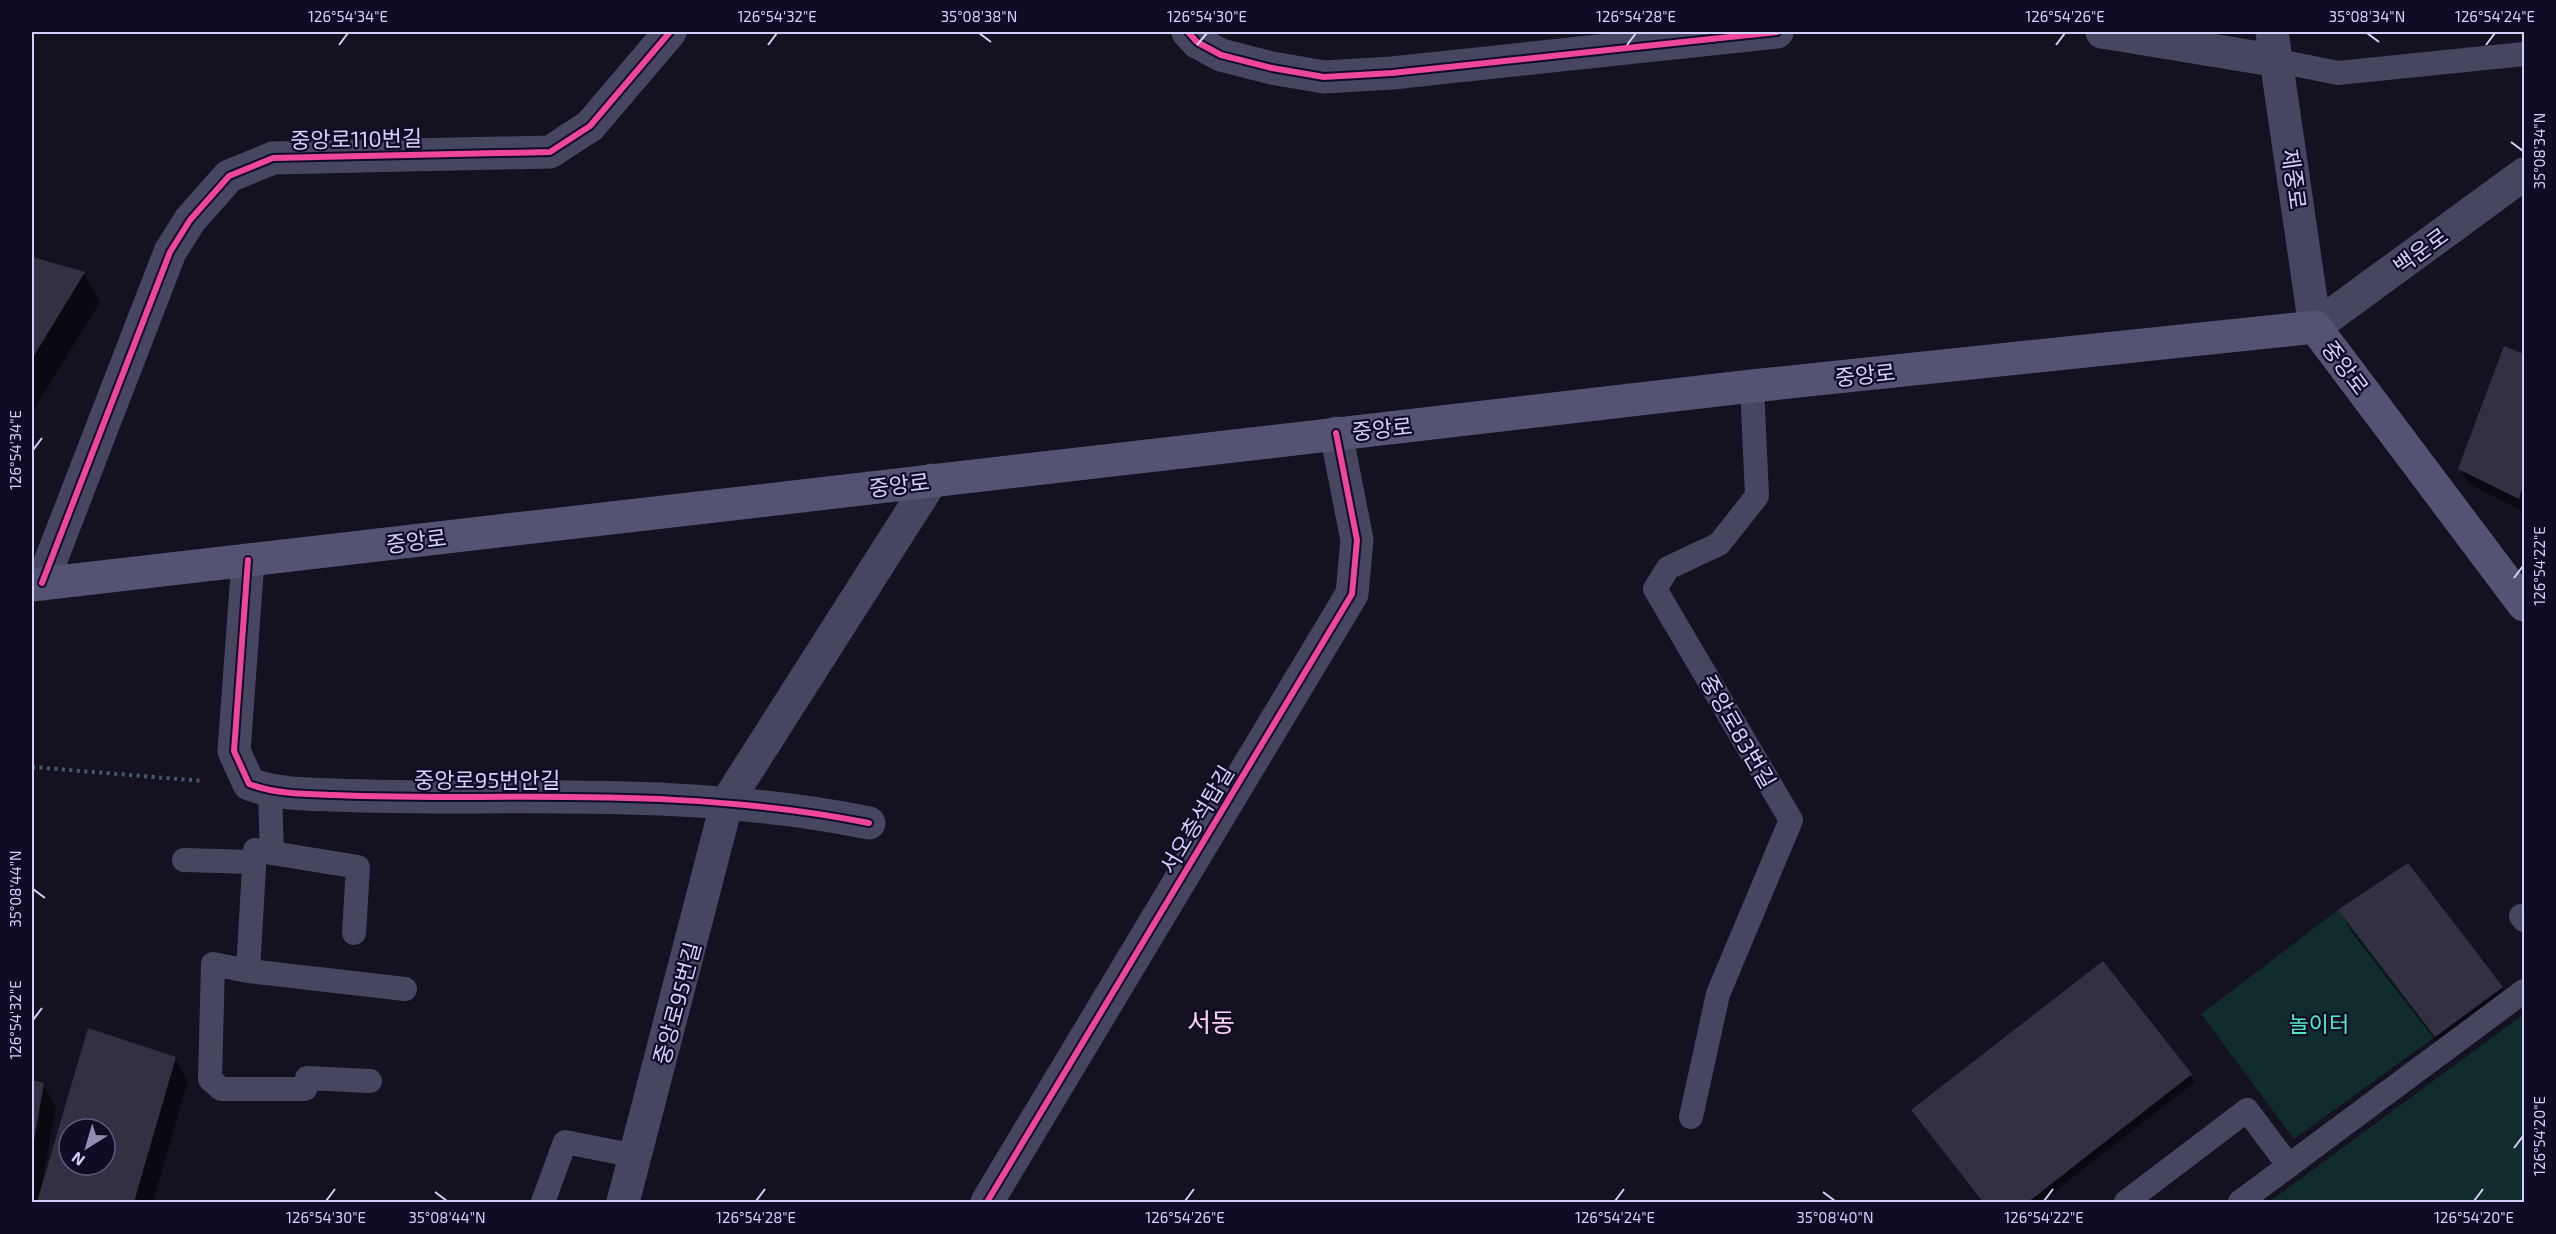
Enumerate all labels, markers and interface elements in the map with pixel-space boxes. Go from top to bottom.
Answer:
text: 126°54'34"E [308,7,388,25]
text: 126°54'32"E [737,7,817,25]
text: 35°08'38"N [941,7,1017,25]
text: 126°54'30"E [1167,7,1247,25]
text: 126°54'28"E [1596,7,1676,25]
text: 126°54'26"E [2025,7,2105,25]
text: 35°08'34"N [2329,7,2405,25]
text: 126°54'24"E [2455,7,2535,25]
text: 35°08'34"N [2530,113,2548,189]
street label: 중앙로110번길 [290,124,422,152]
street label: 제중로 [2278,147,2312,211]
street label: 백운로 [2388,222,2452,278]
street label: 중앙로 [2317,335,2375,399]
street label: 중앙로 [1833,358,1897,390]
text: 126°54'34"E [6,410,24,490]
street label: 중앙로 [1350,412,1414,444]
street label: 중앙로 [867,467,931,501]
street label: 중앙로 [384,523,448,557]
text: 126°54'22"E [2530,526,2548,606]
street label: 중앙로83번길 [1696,670,1782,792]
street label: 서오층석탑길 [1154,760,1238,878]
street label: 중앙로95번안길 [414,766,560,792]
text: 35°08'44"N [6,850,24,928]
street label: 중앙로95번길 [647,939,705,1067]
text: 126°54'32"E [6,980,24,1060]
district label: 서동 [1187,1006,1235,1037]
park label: 놀이터 [2289,1010,2349,1036]
text: 126°54'20"E [2530,1096,2548,1176]
north arrow [57,1117,117,1177]
text: N [67,1148,88,1170]
text: 126°54'30"E [286,1208,366,1226]
text: 35°08'44"N [408,1208,486,1226]
text: 126°54'28"E [716,1208,796,1226]
text: 126°54'26"E [1145,1208,1225,1226]
text: 126°54'24"E [1575,1208,1655,1226]
text: 35°08'40"N [1797,1208,1873,1226]
text: 126°54'22"E [2004,1208,2084,1226]
text: 126°54'20"E [2434,1208,2514,1226]

